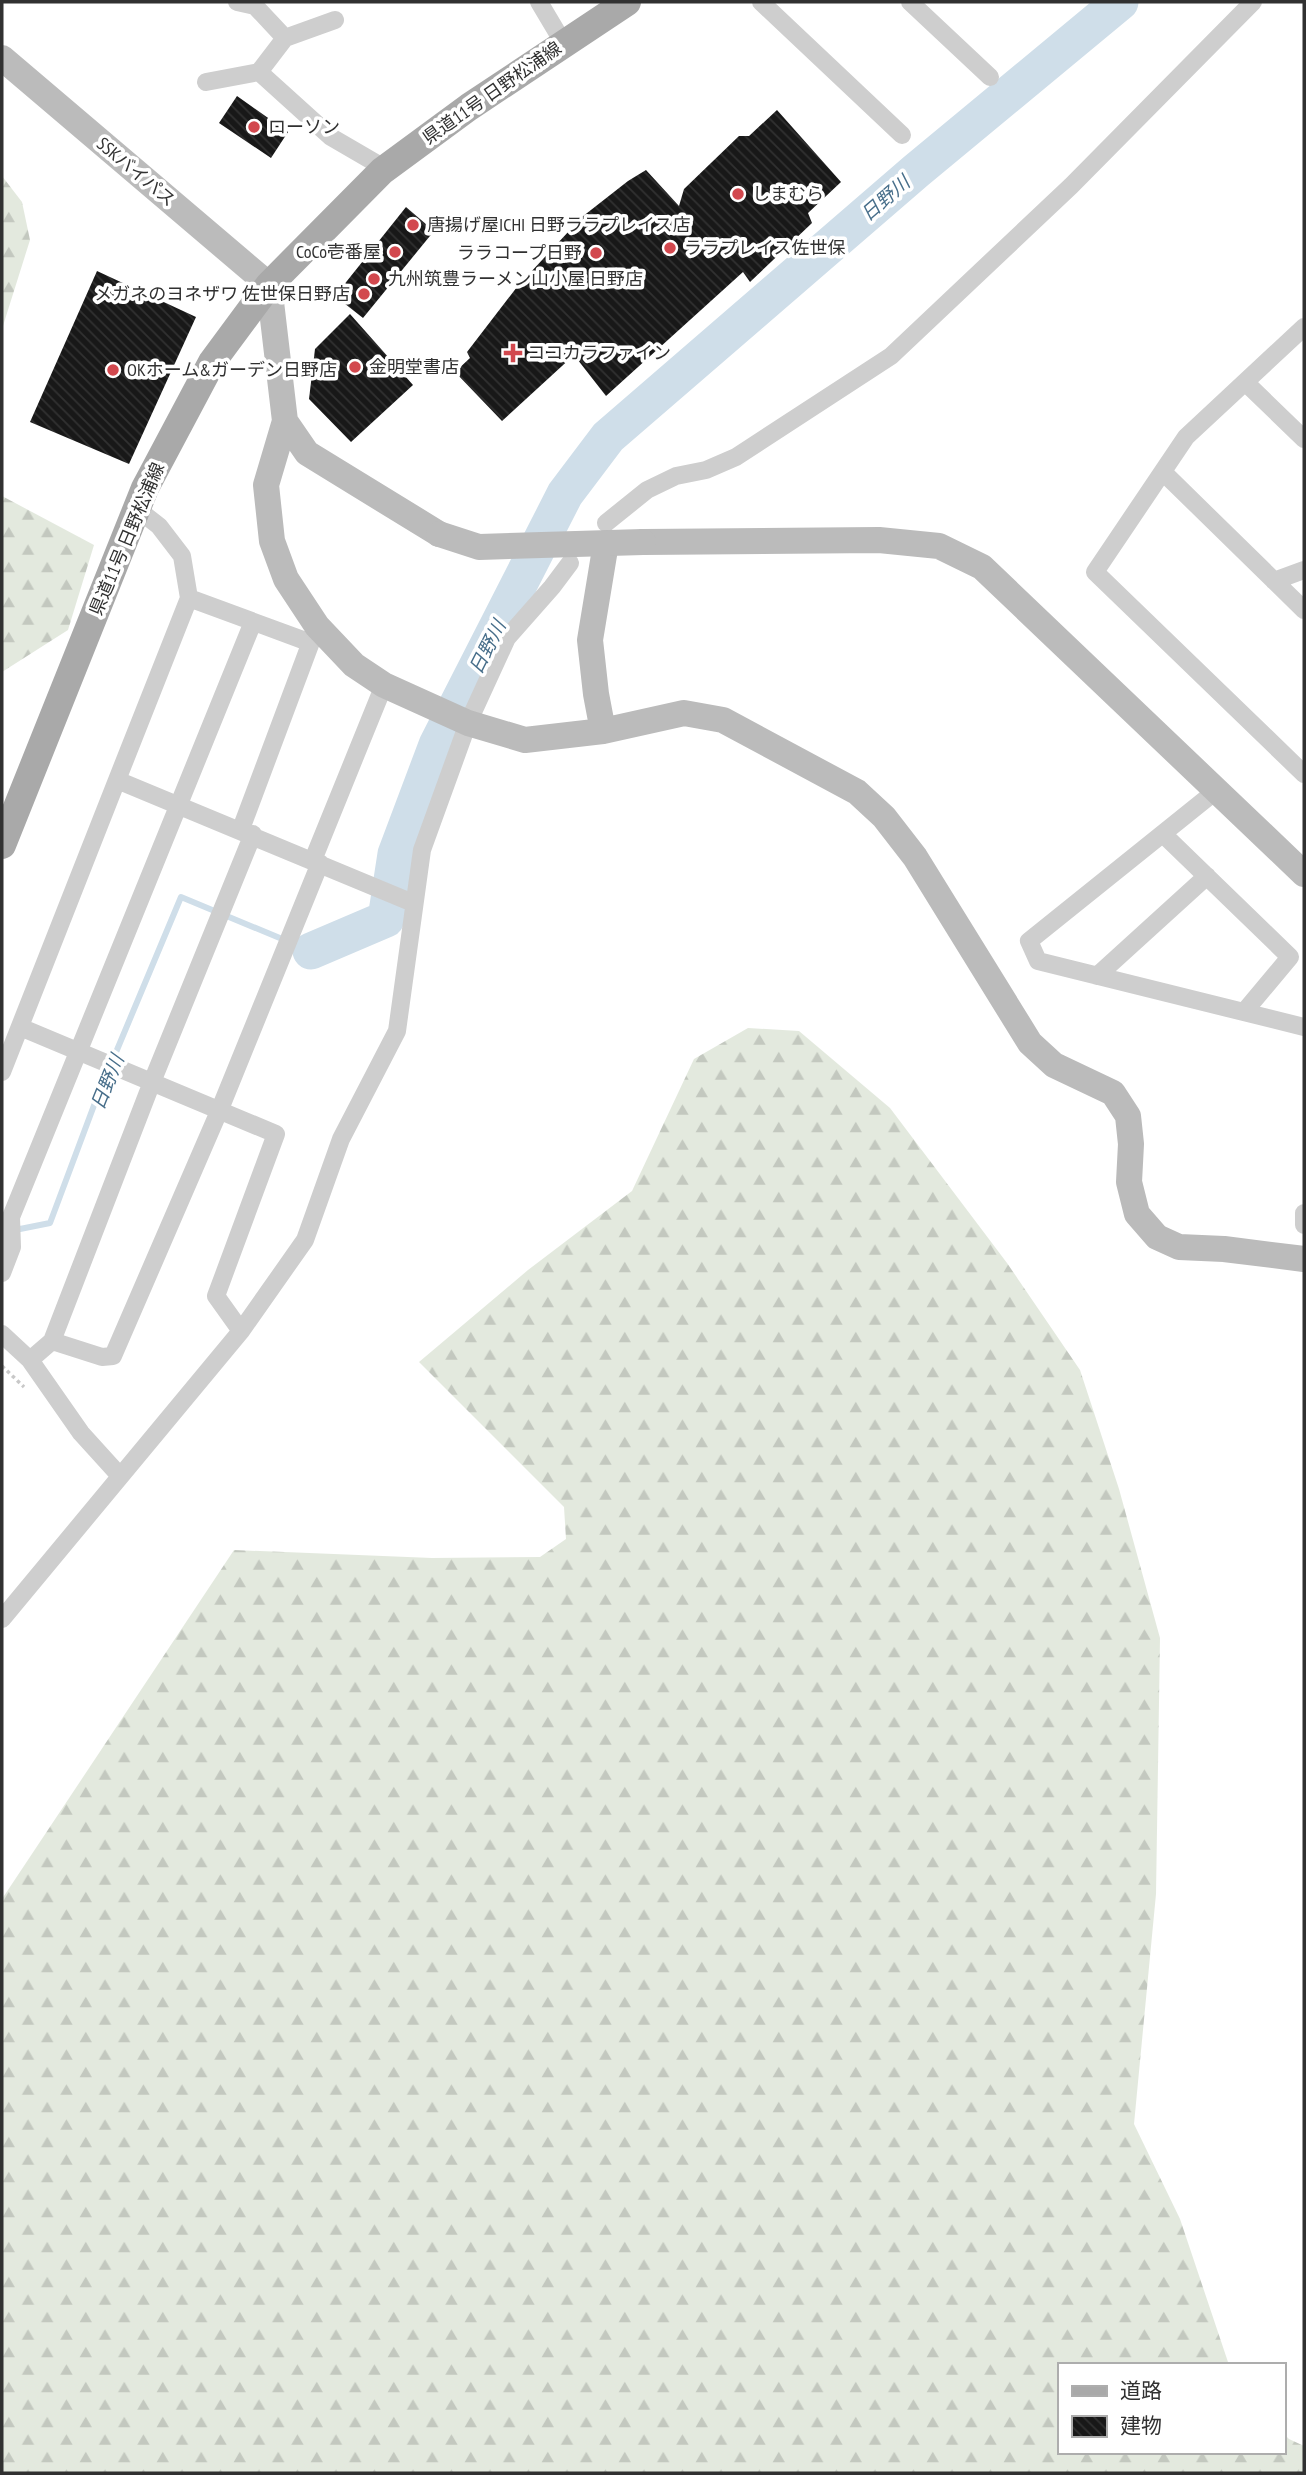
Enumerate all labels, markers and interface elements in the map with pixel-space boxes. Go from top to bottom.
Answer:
street label: 県道11号 日野松浦線 [418,36,565,149]
place label: ローソン [268,115,340,138]
marker: ローソン [246,119,262,135]
street label: SSKバイパス [92,132,180,211]
water label: 日野川 [856,169,916,226]
place label: しまむら [752,182,824,205]
marker: しまむら [730,186,746,202]
place label: 唐揚げ屋ICHI 日野ララプレイス店 [427,213,691,236]
marker: 唐揚げ屋ICHI 日野ララプレイス店 [405,217,421,233]
place label: ララプレイス佐世保 [684,236,845,259]
place label: CoCo壱番屋 [296,240,381,263]
marker: ララプレイス佐世保 [662,240,678,256]
place label: ララコープ日野 [457,241,582,264]
marker: CoCo壱番屋 [387,244,403,260]
marker: ララコープ日野 [588,245,604,261]
place label: 九州筑豊ラーメン山小屋 日野店 [388,267,643,290]
marker: 九州筑豊ラーメン山小屋 日野店 [366,271,382,287]
place label: メガネのヨネザワ 佐世保日野店 [94,282,350,305]
marker: メガネのヨネザワ 佐世保日野店 [356,286,372,302]
place label: ココカラファイン [527,341,671,364]
marker: ココカラファイン [505,345,521,361]
place label: 金明堂書店 [369,355,459,378]
place label: OKホーム&ガーデン日野店 [127,358,337,381]
marker: 金明堂書店 [347,359,363,375]
marker: OKホーム&ガーデン日野店 [105,362,121,378]
street label: 県道11号 日野松浦線 [84,459,169,619]
water label: 日野川 [463,614,512,678]
water label: 日野川 [85,1049,130,1113]
legend [1058,2363,1285,2454]
text: 道路 [1120,2377,1162,2404]
text: 建物 [1120,2412,1162,2439]

